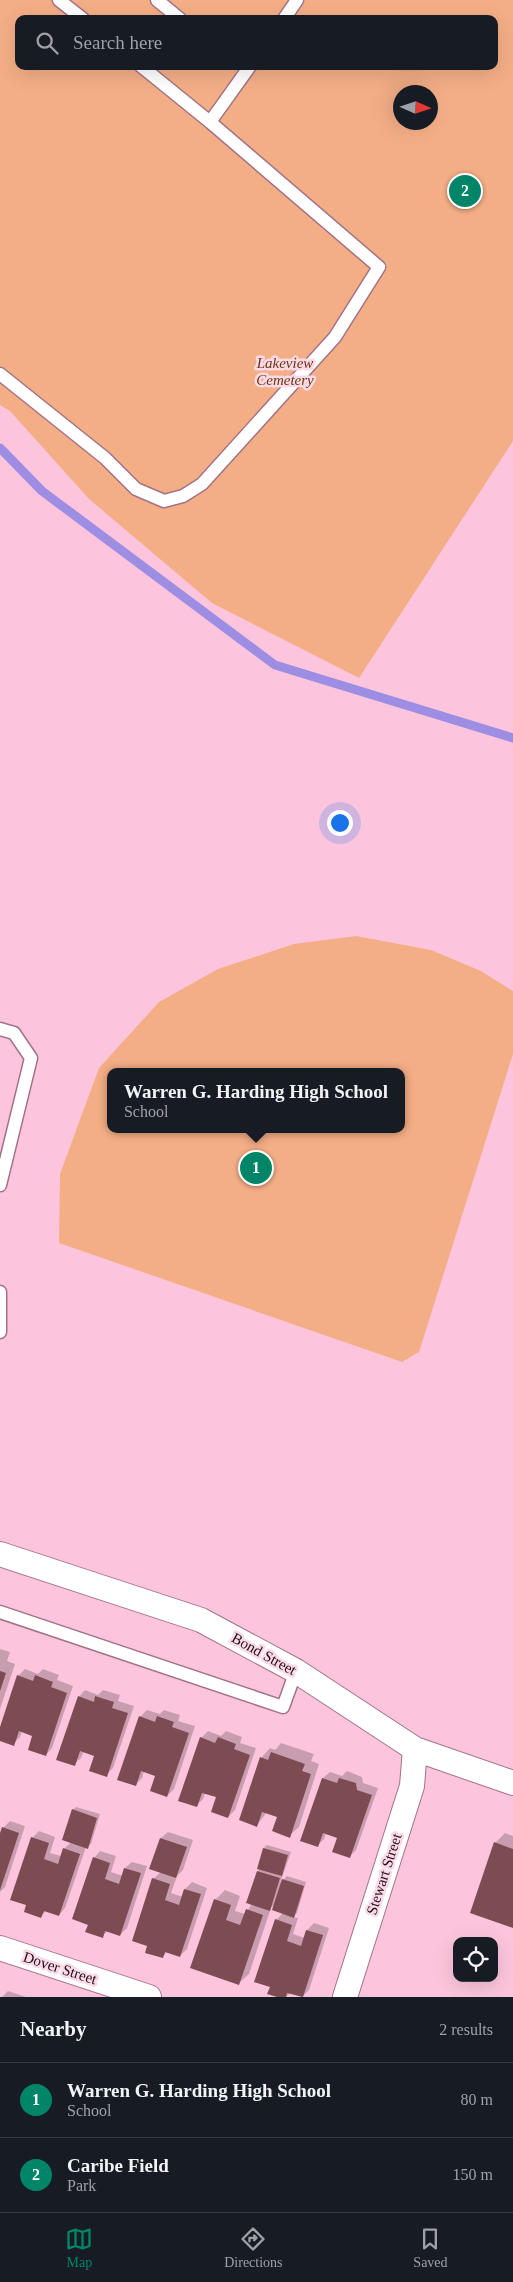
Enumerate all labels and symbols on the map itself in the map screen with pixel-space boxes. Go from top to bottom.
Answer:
north arrow [393,85,438,130]
pin: 2 [449,172,481,210]
park label: Lakeview Cemetery [256,355,314,388]
your location [327,810,353,836]
pin: 1 [240,1149,272,1187]
street label: Bond Street [229,1630,300,1679]
street label: Stewart Street [363,1831,405,1917]
street label: Dover Street [21,1949,100,1988]

